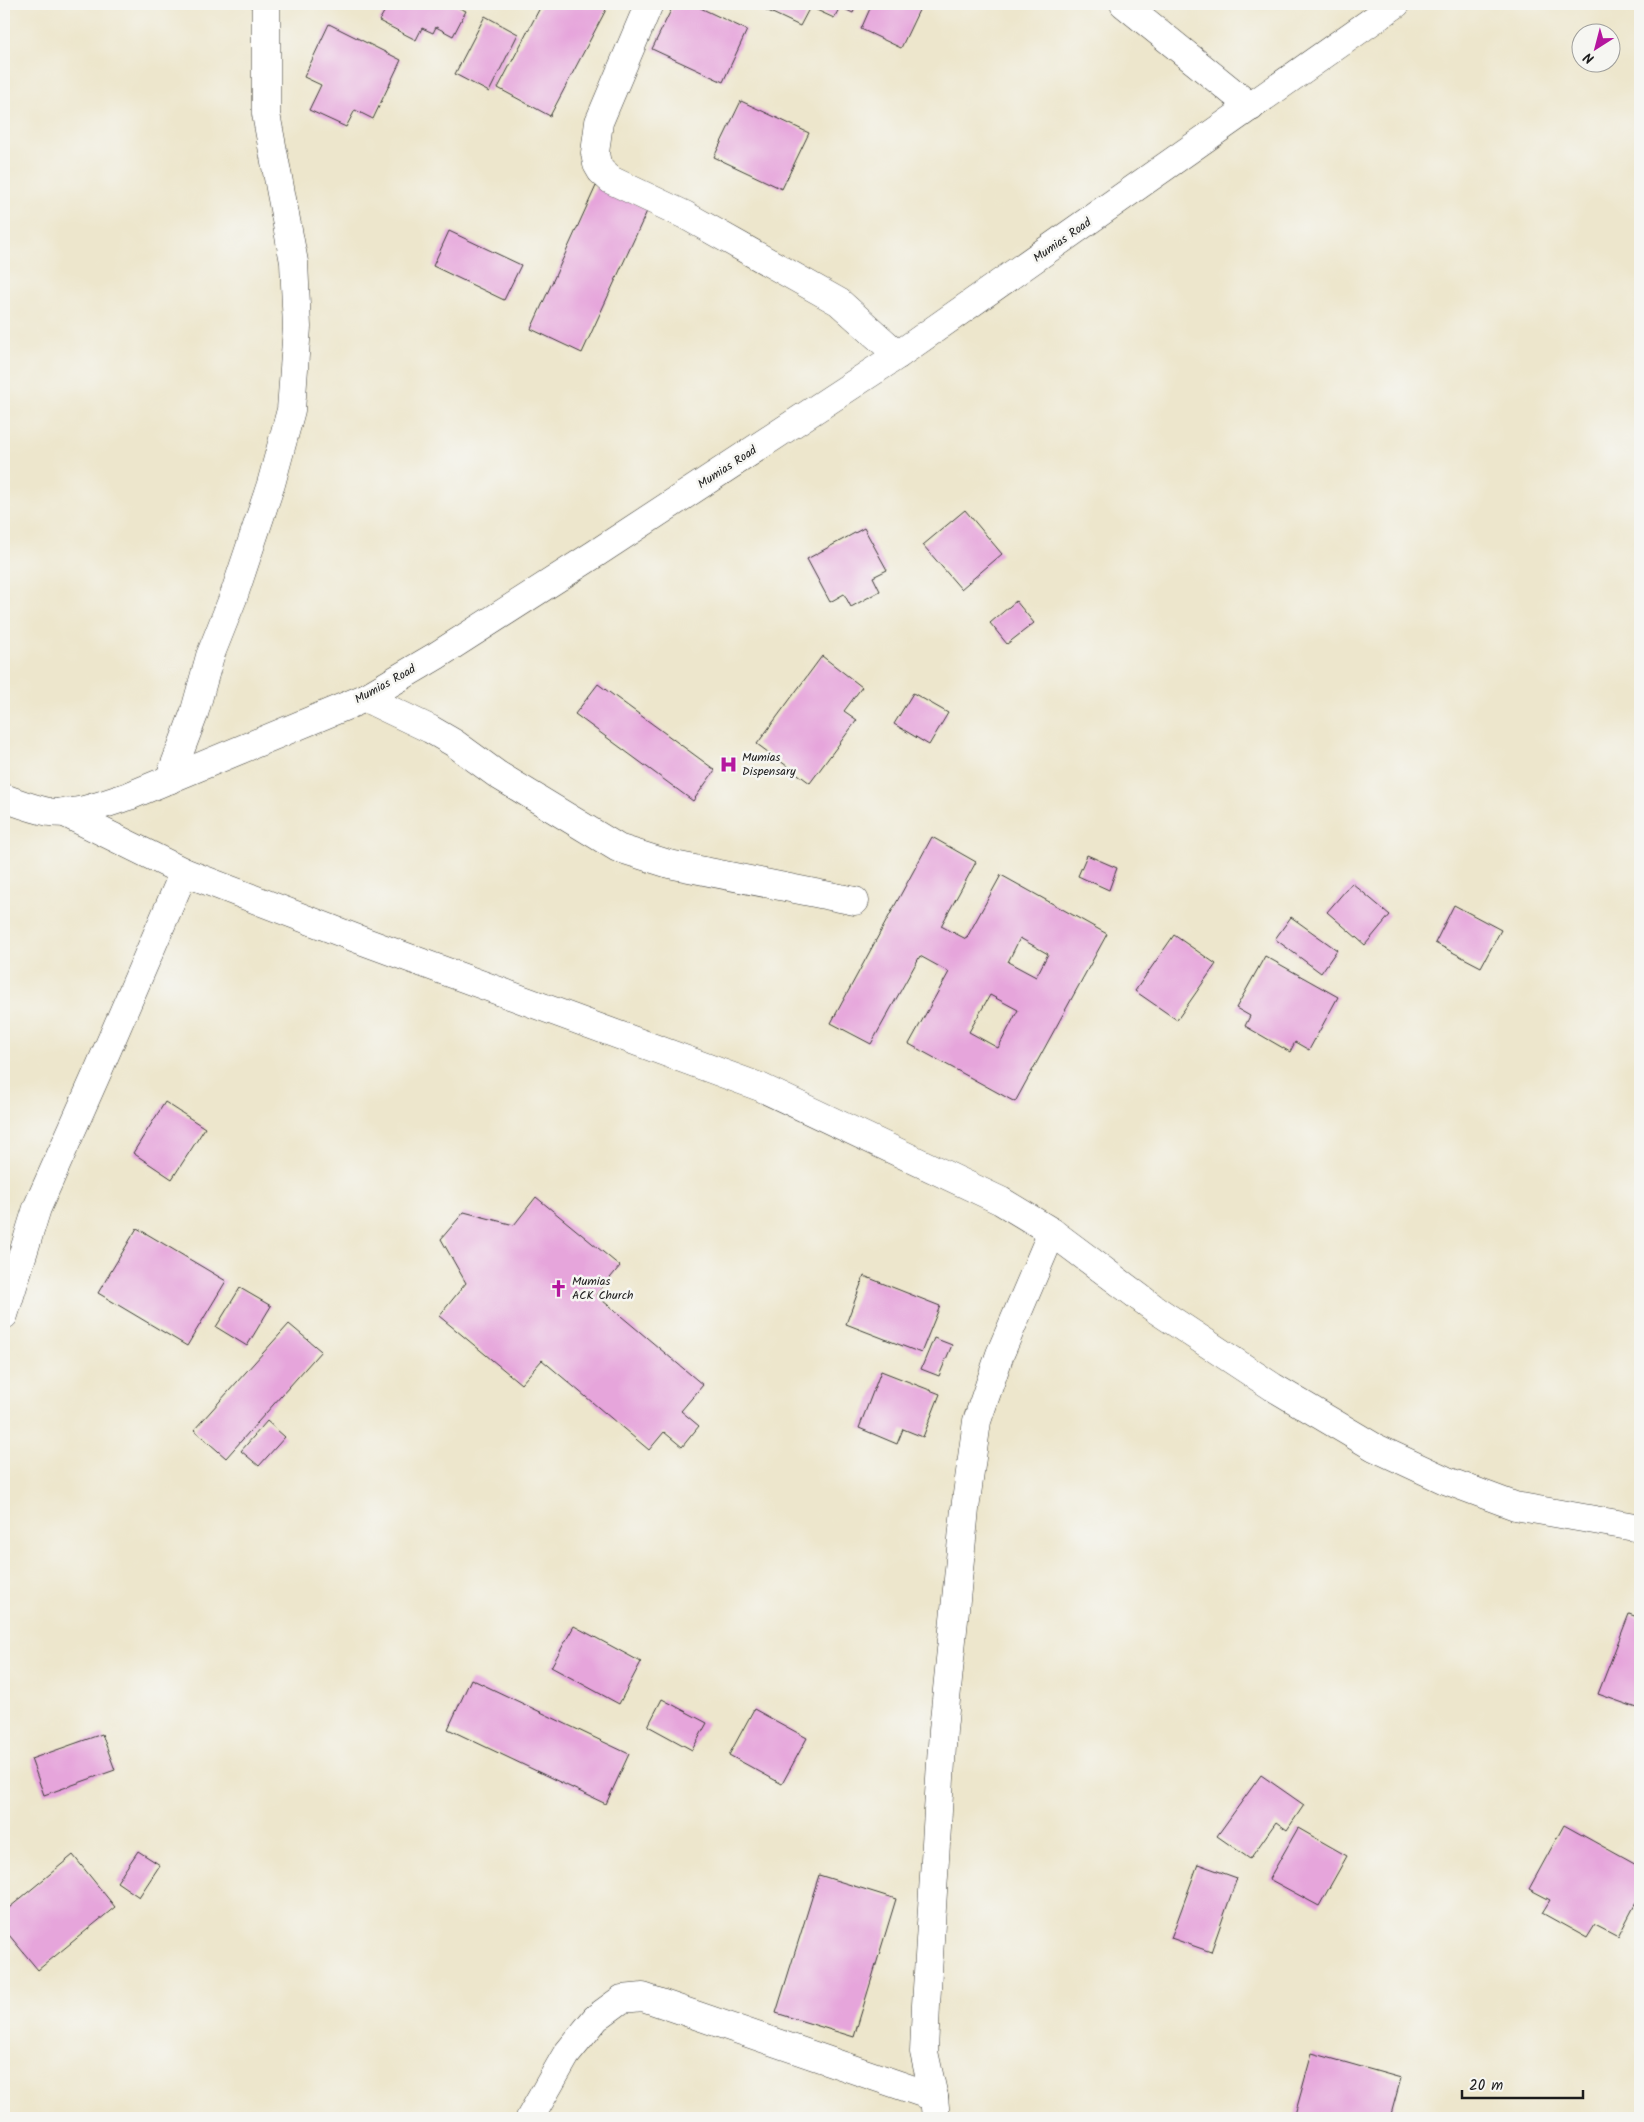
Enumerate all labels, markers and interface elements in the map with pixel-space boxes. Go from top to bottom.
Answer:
north arrow [1572,22,1622,72]
text: N [1579,46,1599,69]
street label: Mumias Road [1029,213,1096,267]
street label: Mumias Road [694,441,761,494]
street label: Mumias Road [351,659,420,709]
place label: Mumias Dispensary [742,748,796,781]
hospital icon: Mumias Dispensary [718,754,738,774]
place label: Mumias ACK Church [572,1272,634,1305]
church icon: Mumias ACK Church [548,1278,568,1298]
scale bar [1462,2067,1583,2099]
text: 20 m [1469,2074,1503,2098]

